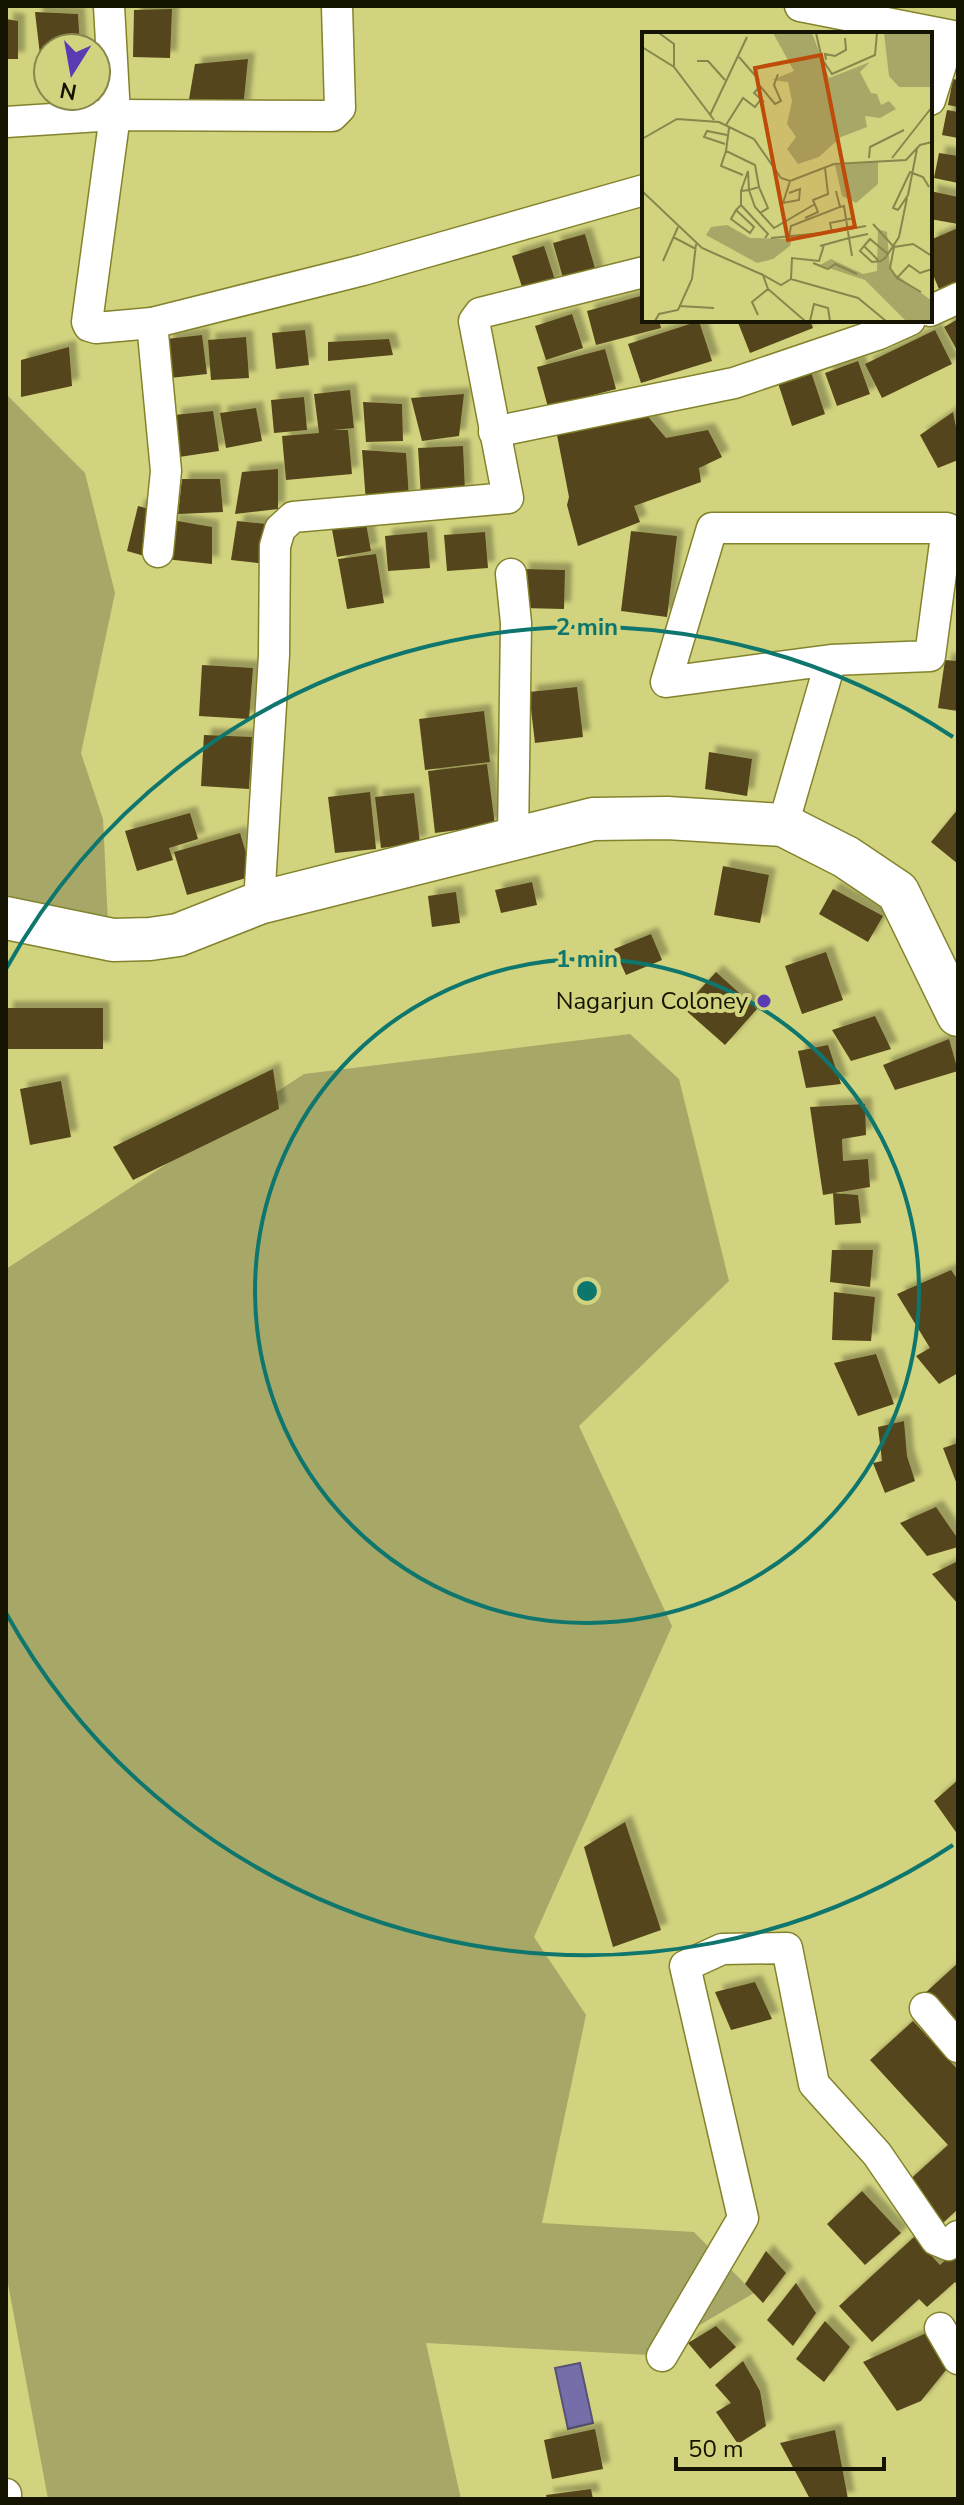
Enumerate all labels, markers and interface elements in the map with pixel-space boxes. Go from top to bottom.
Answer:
north arrow [32,32,112,112]
inset map [642,32,932,322]
text: N [57,74,79,107]
text: 2 min [556,611,618,643]
text: 1 min [556,943,618,975]
place label: Nagarjun Coloney [556,985,749,1017]
marker: Nagarjun Coloney [755,992,773,1010]
centre of rings [573,1277,601,1305]
scale bar [676,2421,884,2471]
text: 50 m [688,2433,744,2465]

